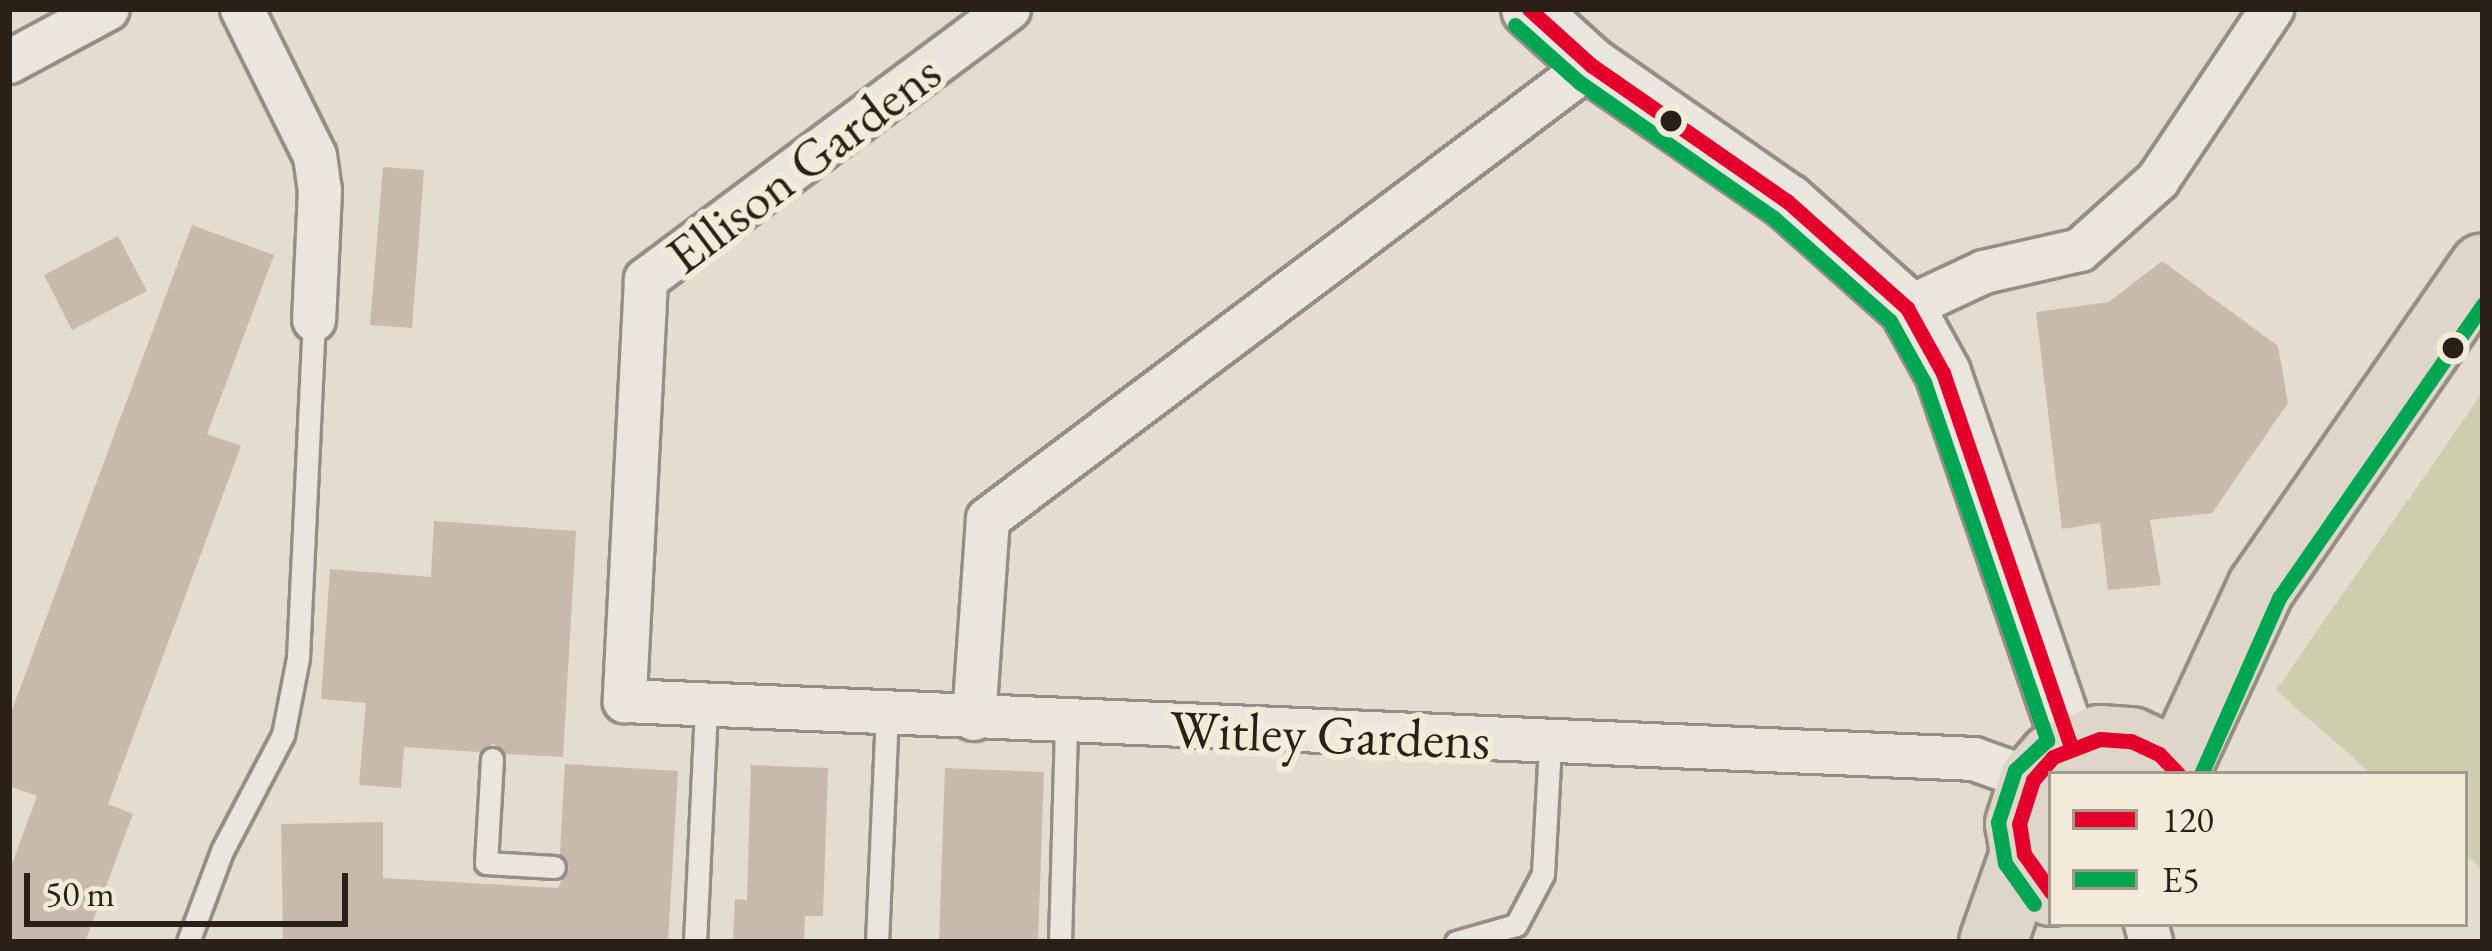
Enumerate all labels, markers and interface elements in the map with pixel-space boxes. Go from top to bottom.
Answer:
street label: Ellison Gardens [653,39,953,287]
unlabelled marker [1660,110,1682,132]
unlabelled marker [2442,337,2464,359]
street label: Witley Gardens [1169,696,1491,772]
legend [2048,771,2468,927]
text: 120 [2162,796,2214,843]
scale bar [30,849,354,923]
text: E5 [2162,856,2200,903]
text: 50 m [45,870,115,917]

